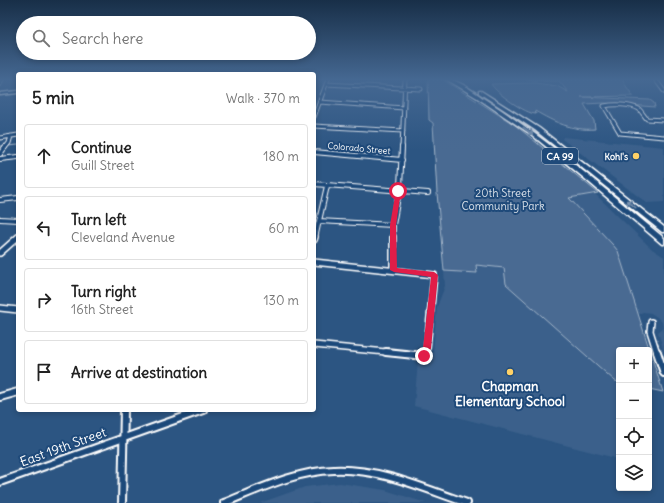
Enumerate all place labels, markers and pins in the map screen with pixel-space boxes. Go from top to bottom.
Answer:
place label: Kohl's [604,151,628,162]
marker: Kohl's [631,151,641,161]
marker: Chapman Elementary School [505,367,515,377]
place label: Chapman Elementary School [455,378,565,410]

